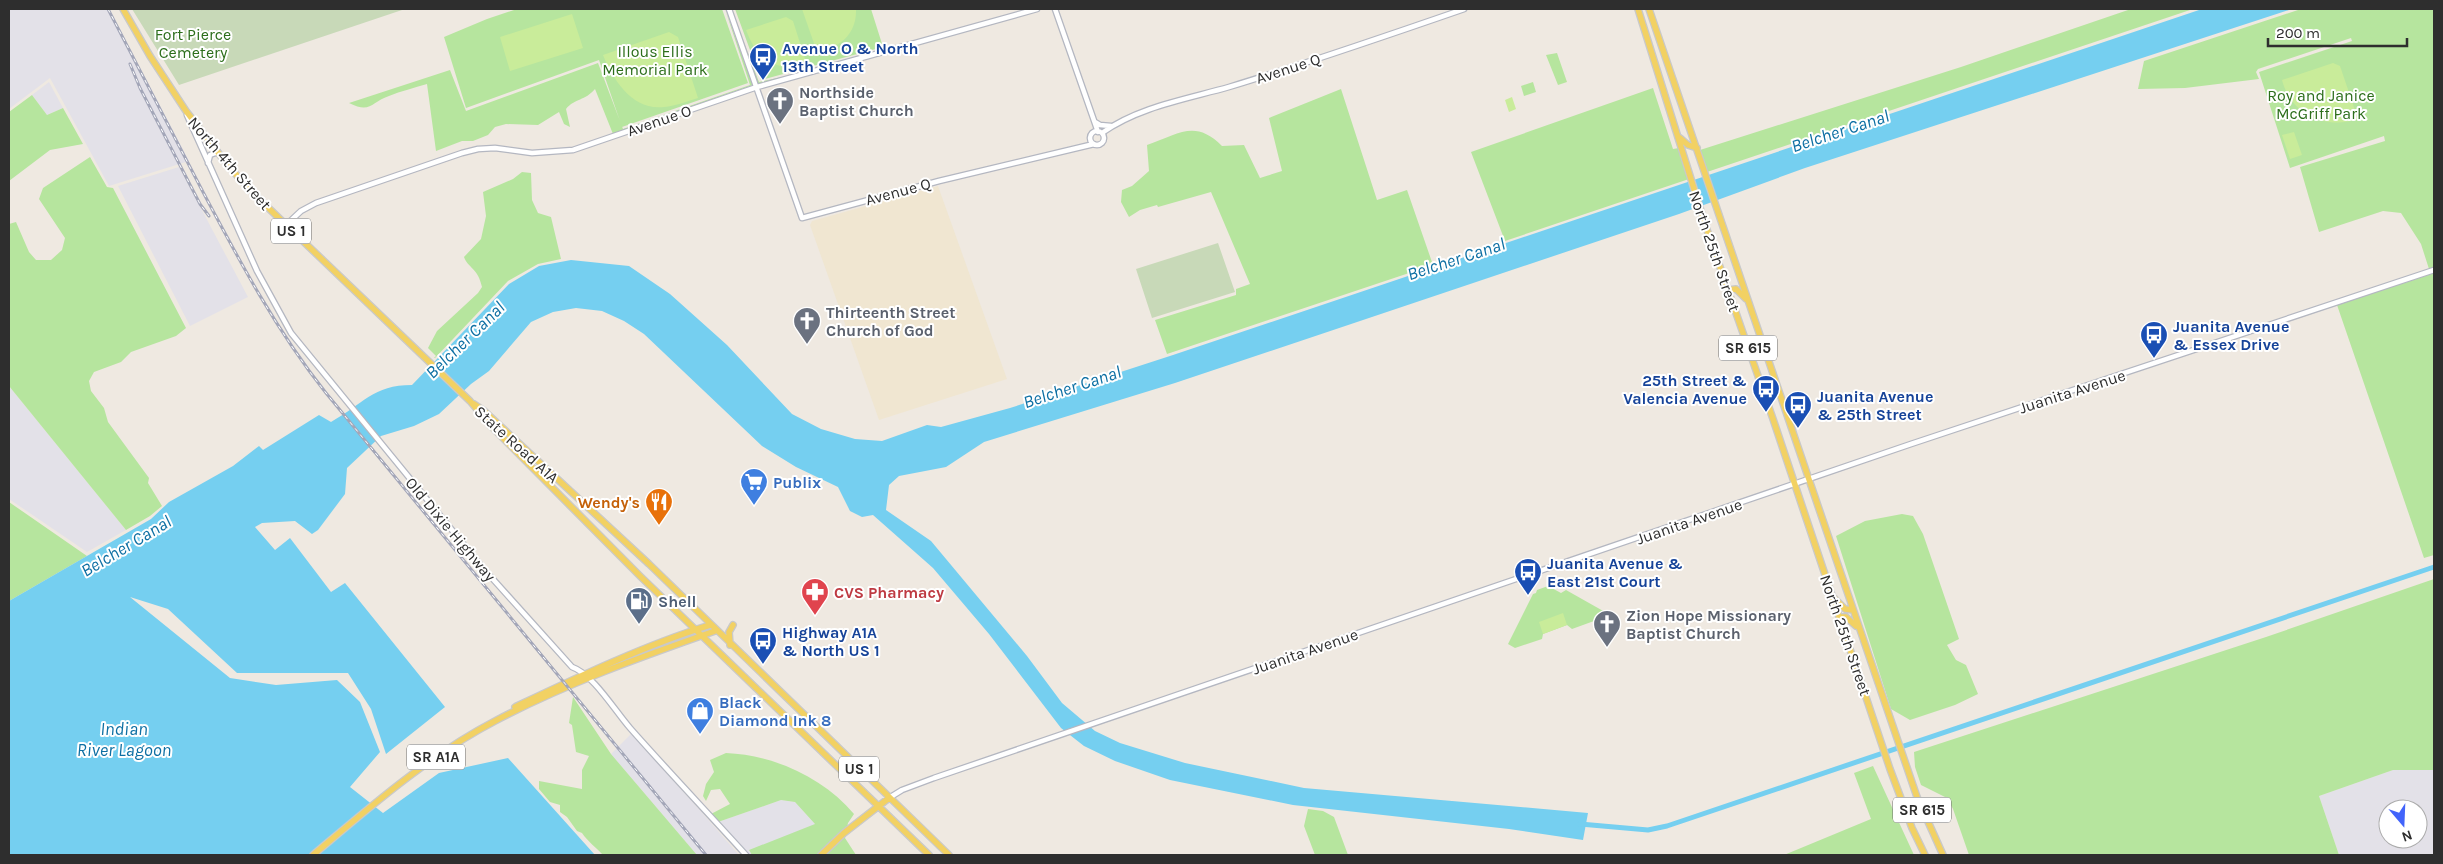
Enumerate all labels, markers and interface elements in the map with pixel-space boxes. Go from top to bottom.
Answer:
scale bar [2268,15,2407,47]
text: 200 m [2276,24,2320,42]
park label: Fort Pierce Cemetery [155,25,231,62]
place label: Avenue O & North 13th Street [782,39,919,76]
park label: Illous Ellis Memorial Park [602,42,708,79]
bus stop icon: Avenue O & North 13th Street [748,42,778,81]
street label: Avenue Q [1253,49,1323,88]
place label: Northside Baptist Church [799,83,914,120]
church icon: Northside Baptist Church [765,86,795,125]
park label: Roy and Janice McGriff Park [2267,86,2375,123]
street label: Avenue O [624,101,694,140]
water label: Belcher Canal [1788,105,1892,157]
street label: North 4th Street [184,113,275,214]
street label: Avenue Q [863,174,933,209]
street label: North 25th Street [1685,188,1744,314]
road number: US 1 [271,218,311,244]
water label: Belcher Canal [1404,233,1508,285]
water label: Belcher Canal [421,296,510,383]
place label: Thirteenth Street Church of God [826,303,956,340]
church icon: Thirteenth Street Church of God [792,306,822,345]
place label: Juanita Avenue & Essex Drive [2173,317,2289,354]
bus stop icon: Juanita Avenue & Essex Drive [2139,320,2169,359]
road number: SR 615 [1719,336,1777,360]
water label: Belcher Canal [1020,361,1124,413]
street label: Juanita Avenue [2017,365,2128,418]
place label: 25th Street & Valencia Avenue [1623,371,1747,408]
bus stop icon: 25th Street & Valencia Avenue [1751,374,1781,413]
place label: Juanita Avenue & 25th Street [1817,387,1933,424]
bus stop icon: Juanita Avenue & 25th Street [1783,390,1813,429]
street label: State Road A1A [471,402,563,487]
supermarket icon: Publix [739,467,769,506]
street label: Old Dixie Highway [401,473,500,586]
place label: Publix [773,473,821,492]
restaurant icon: Wendy's [644,487,674,526]
place label: Wendy's [578,493,640,512]
street label: Juanita Avenue [1634,494,1745,548]
water label: Belcher Canal [77,510,176,582]
place label: Juanita Avenue & East 21st Court [1547,554,1683,591]
bus stop icon: Juanita Avenue & East 21st Court [1513,557,1543,596]
street label: North 25th Street [1816,572,1875,698]
pharmacy icon: CVS Pharmacy [800,577,830,616]
place label: CVS Pharmacy [834,583,944,602]
fuel station icon: Shell [624,586,654,625]
place label: Shell [658,592,696,611]
place label: Zion Hope Missionary Baptist Church [1626,606,1791,643]
church icon: Zion Hope Missionary Baptist Church [1592,609,1622,648]
place label: Highway A1A & North US 1 [782,623,880,660]
street label: Juanita Avenue [1250,624,1361,678]
bus stop icon: Highway A1A & North US 1 [748,626,778,665]
place label: Black Diamond Ink 8 [719,693,831,730]
shop icon: Black Diamond Ink 8 [685,696,715,735]
water label: Indian River Lagoon [77,718,171,761]
road number: SR A1A [407,744,465,770]
road number: US 1 [839,756,879,782]
road number: SR 615 [1893,798,1951,822]
north arrow [2378,799,2428,849]
text: N [2400,826,2415,845]

